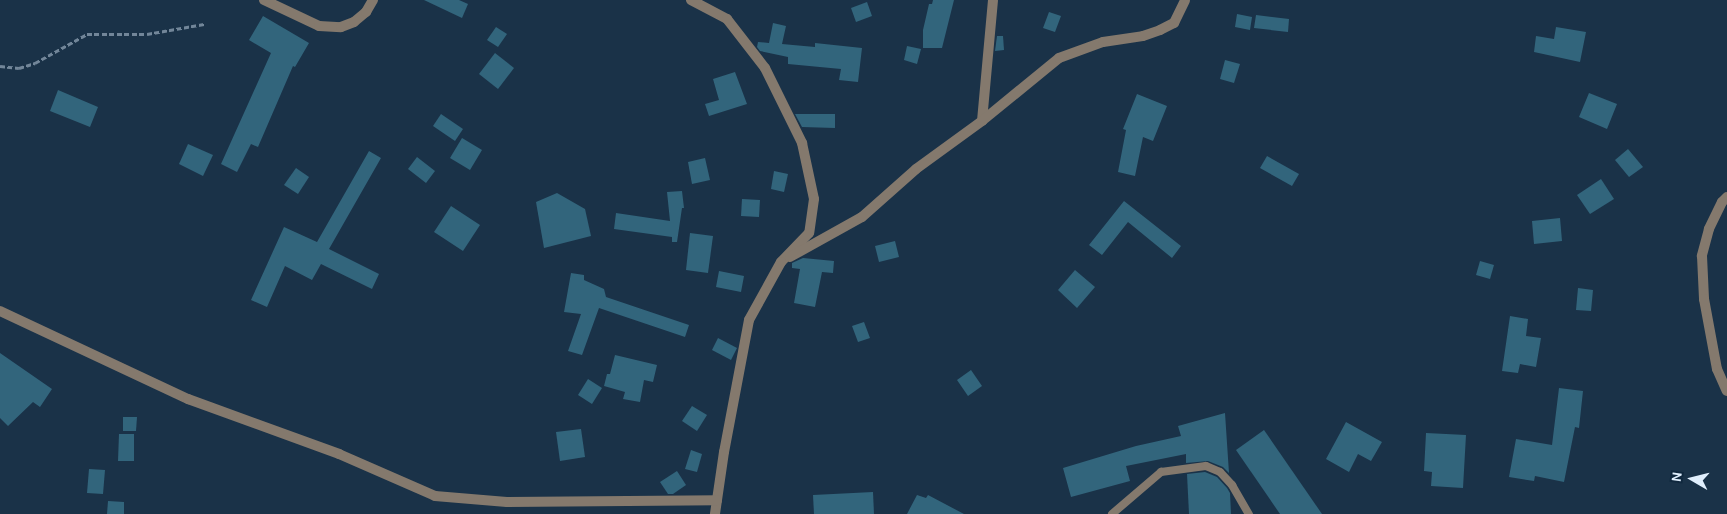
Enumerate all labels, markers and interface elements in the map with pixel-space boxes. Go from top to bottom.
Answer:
north arrow [1667,454,1717,504]
text: N [1668,471,1686,483]

